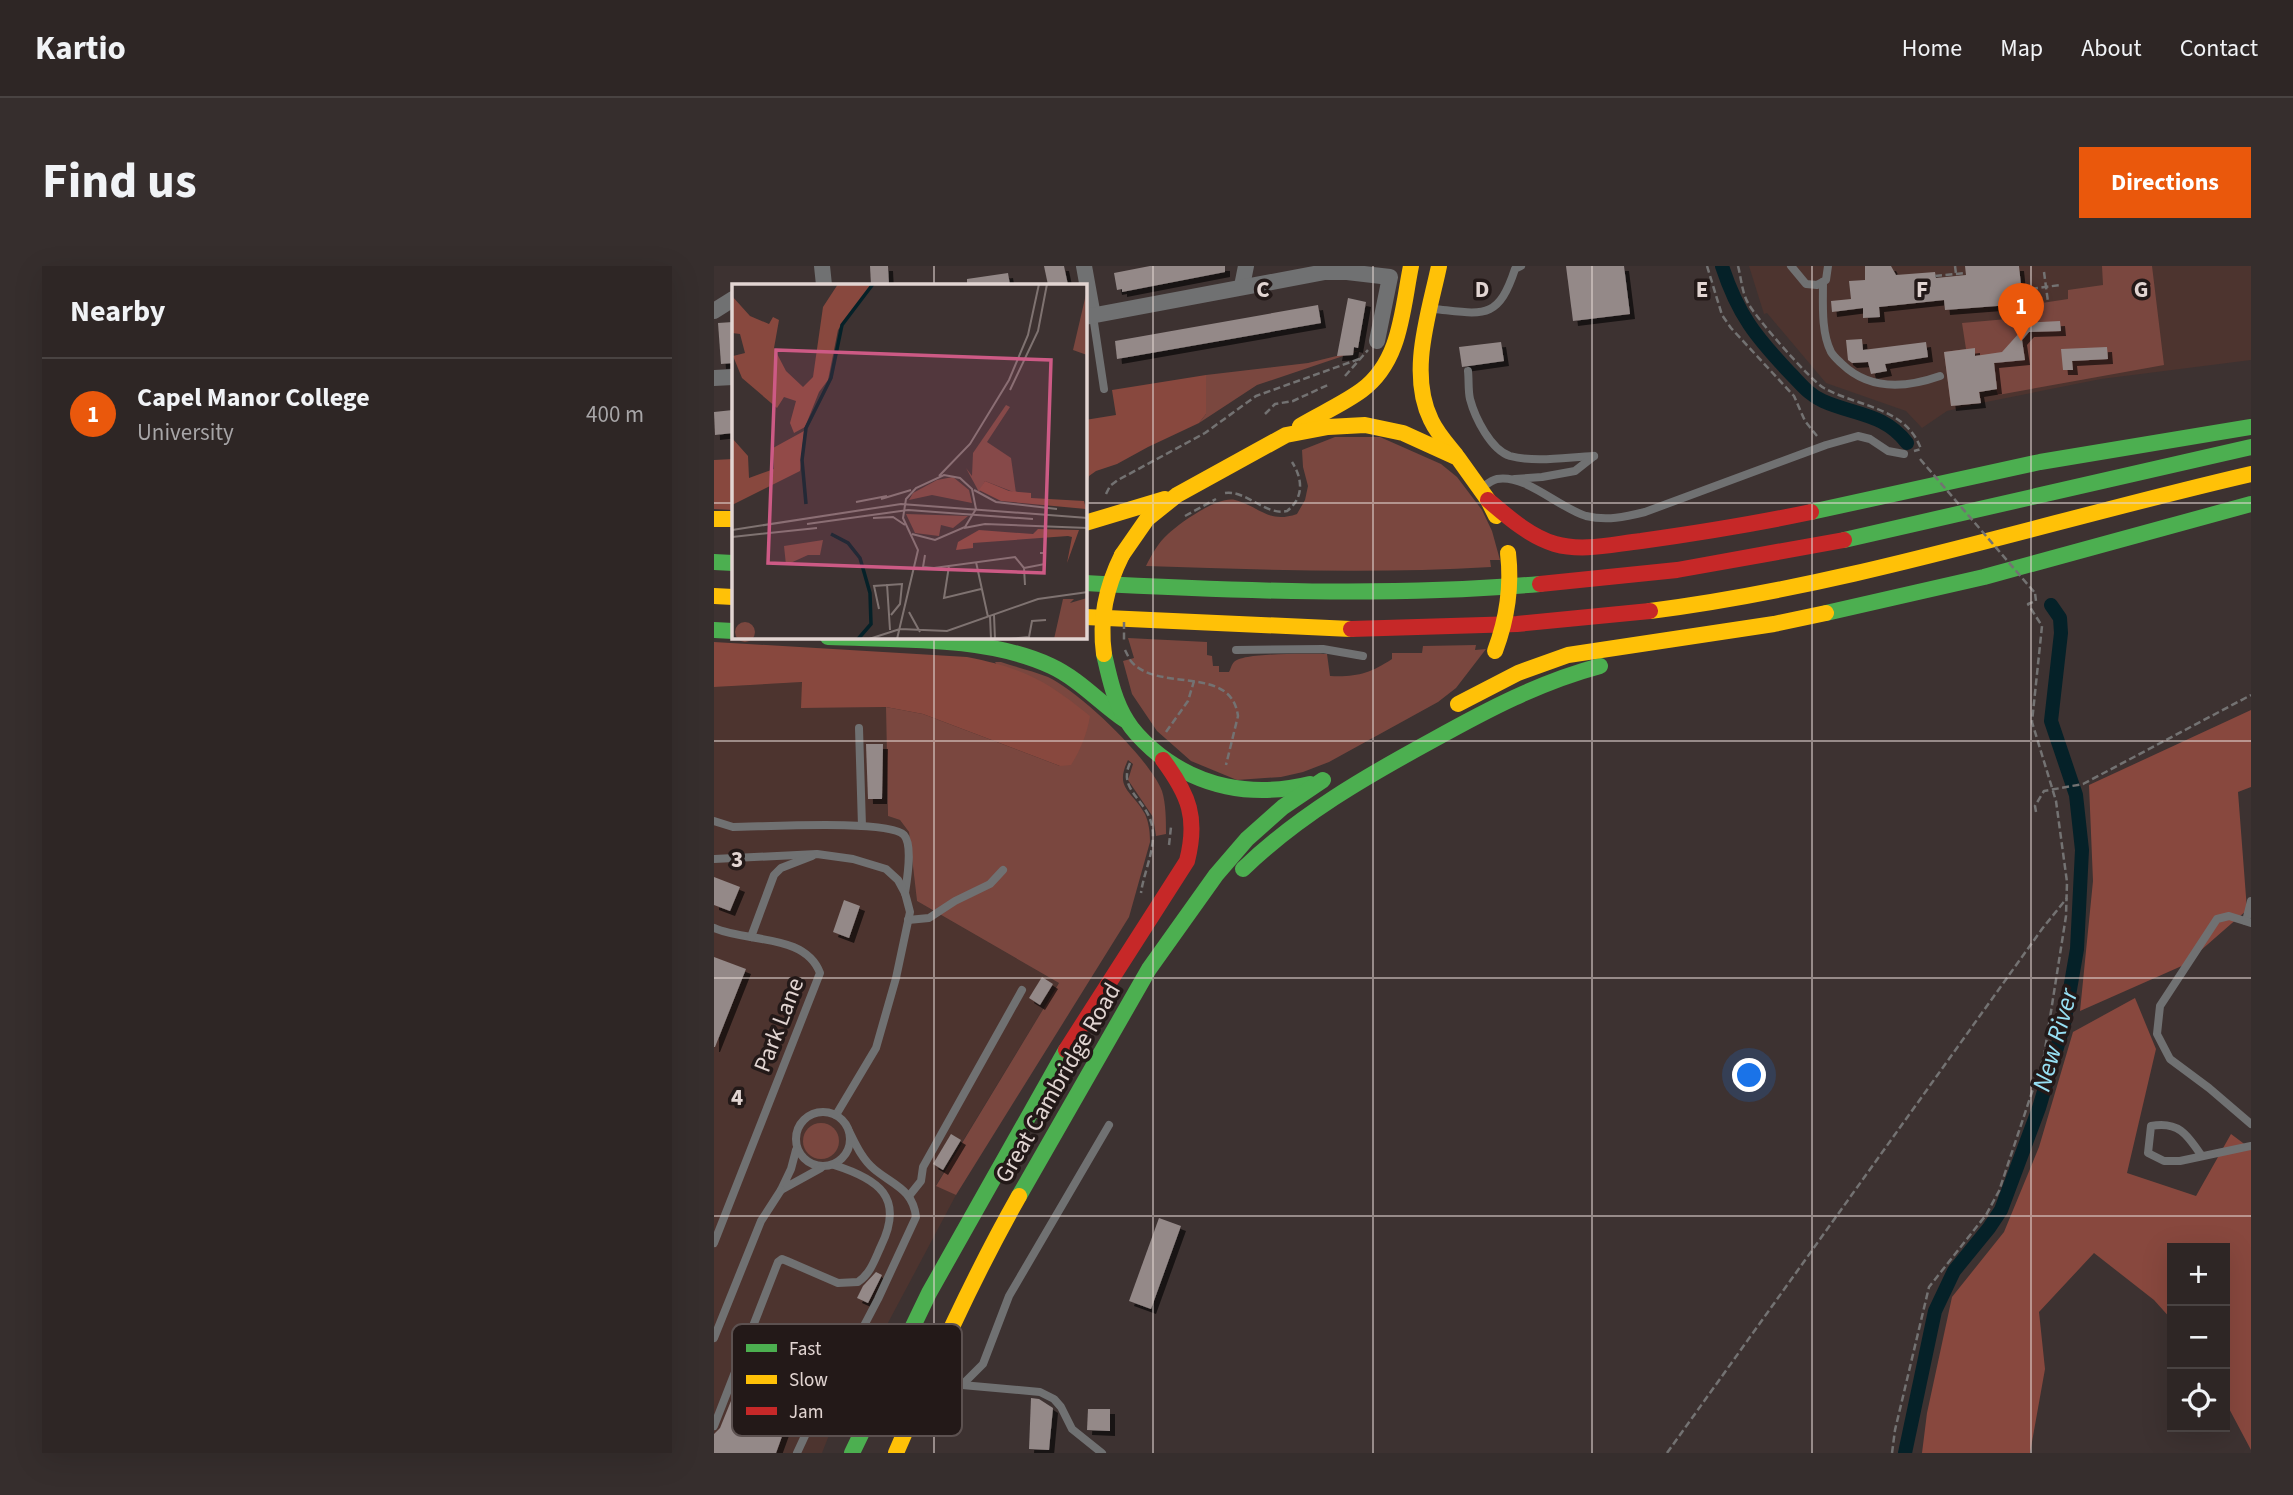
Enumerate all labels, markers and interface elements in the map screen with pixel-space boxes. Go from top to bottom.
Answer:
text: Kartio [35,25,126,72]
text: Home [1902,31,1962,66]
text: Map [2000,31,2043,66]
text: About [2081,31,2142,66]
text: Contact [2180,31,2258,66]
text: Find us [42,147,197,217]
button: Directions [2079,147,2251,218]
text: C [1256,273,1270,306]
text: D [1475,273,1489,306]
text: E [1696,273,1708,306]
text: F [1916,273,1928,306]
text: G [2134,273,2148,306]
pin: 1 [1998,283,2044,341]
inset map [732,284,1087,639]
text: Nearby [70,290,165,333]
text: Capel Manor College [137,379,370,416]
text: 1 [87,398,99,431]
text: 400 m [586,398,644,431]
text: University [137,416,234,449]
text: 3 [731,843,743,876]
street label: Park Lane [745,973,813,1077]
street label: Great Cambridge Road [986,977,1130,1189]
water label: New River [2023,983,2088,1096]
your location [1732,1058,1766,1092]
text: 4 [731,1081,743,1114]
map controls [2167,1243,2230,1432]
button: + [2167,1243,2230,1306]
button: − [2167,1306,2230,1369]
legend [732,1324,962,1436]
text: Fast [789,1336,822,1363]
text: Slow [789,1367,828,1394]
button: locate [2167,1369,2230,1432]
text: Jam [789,1399,823,1426]

